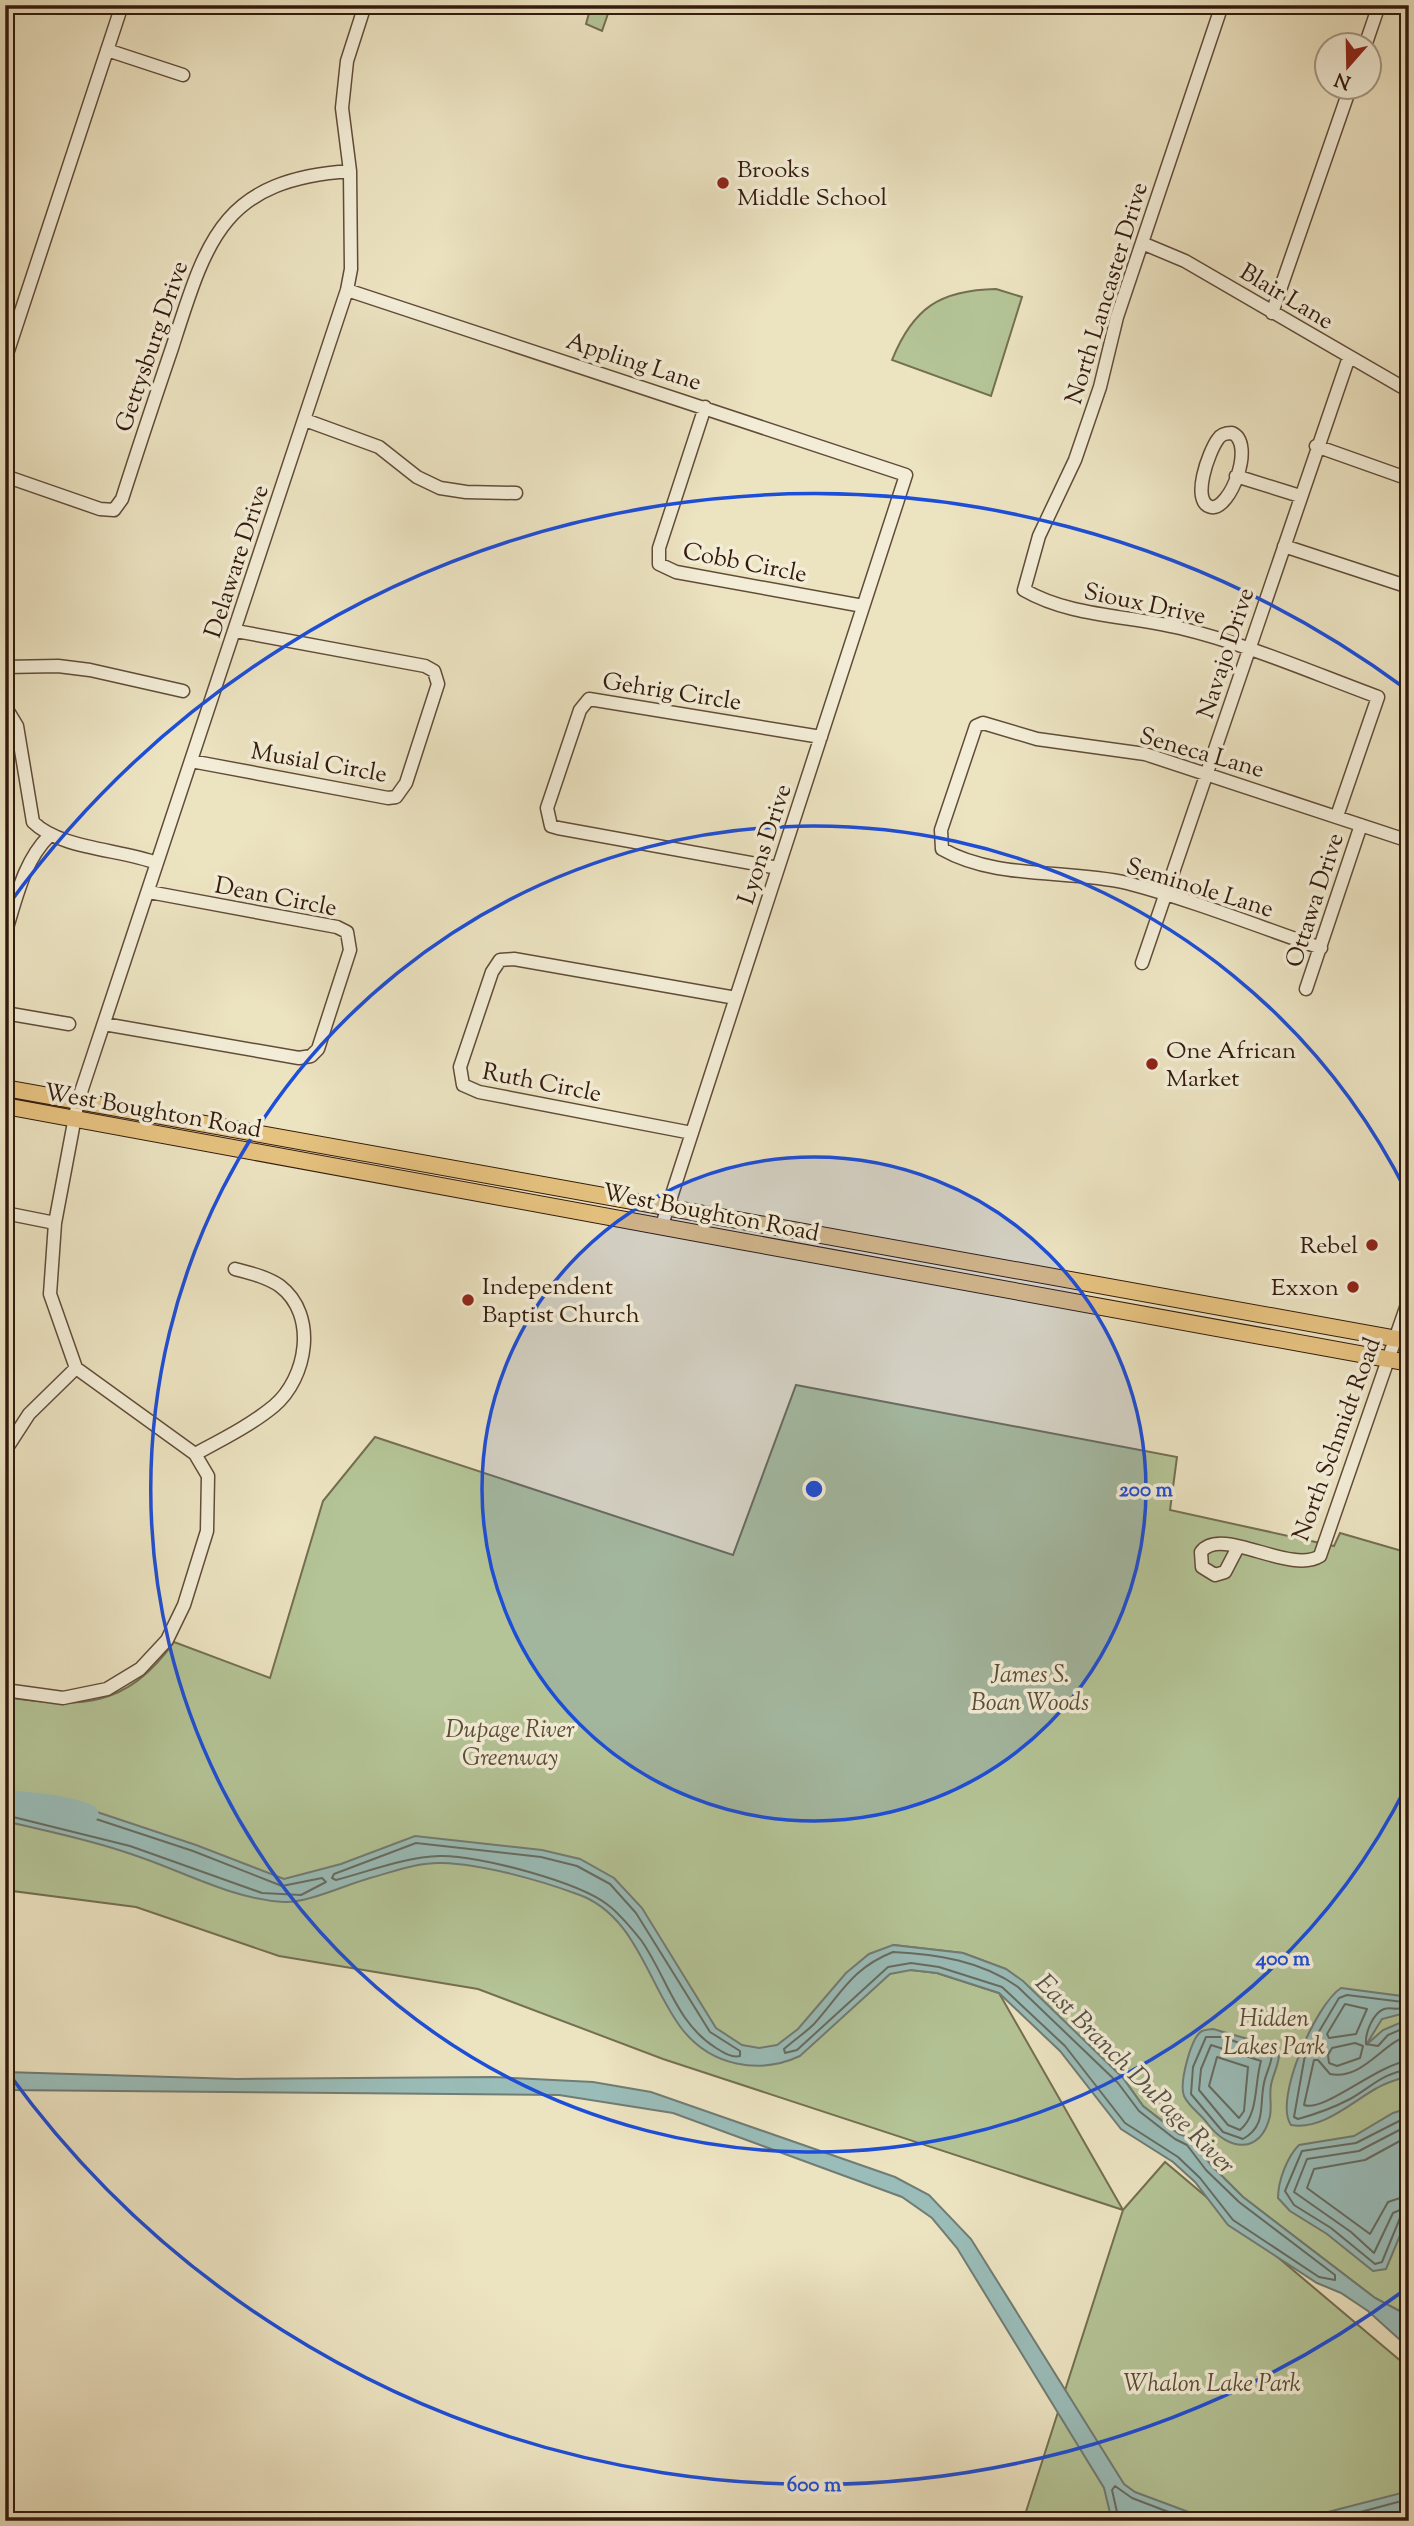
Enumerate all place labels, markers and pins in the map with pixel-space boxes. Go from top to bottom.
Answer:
place label: Brooks Middle School [737,154,887,216]
marker: Brooks Middle School [715,175,731,191]
place label: One African Market [1166,1035,1296,1097]
marker: One African Market [1144,1056,1160,1072]
place label: Rebel [1300,1230,1358,1264]
marker: Rebel [1364,1237,1380,1253]
place label: Independent Baptist Church [482,1271,640,1333]
place label: Exxon [1271,1272,1339,1306]
marker: Exxon [1345,1279,1361,1295]
marker: Independent Baptist Church [460,1292,476,1308]
centre of rings [802,1477,826,1501]

